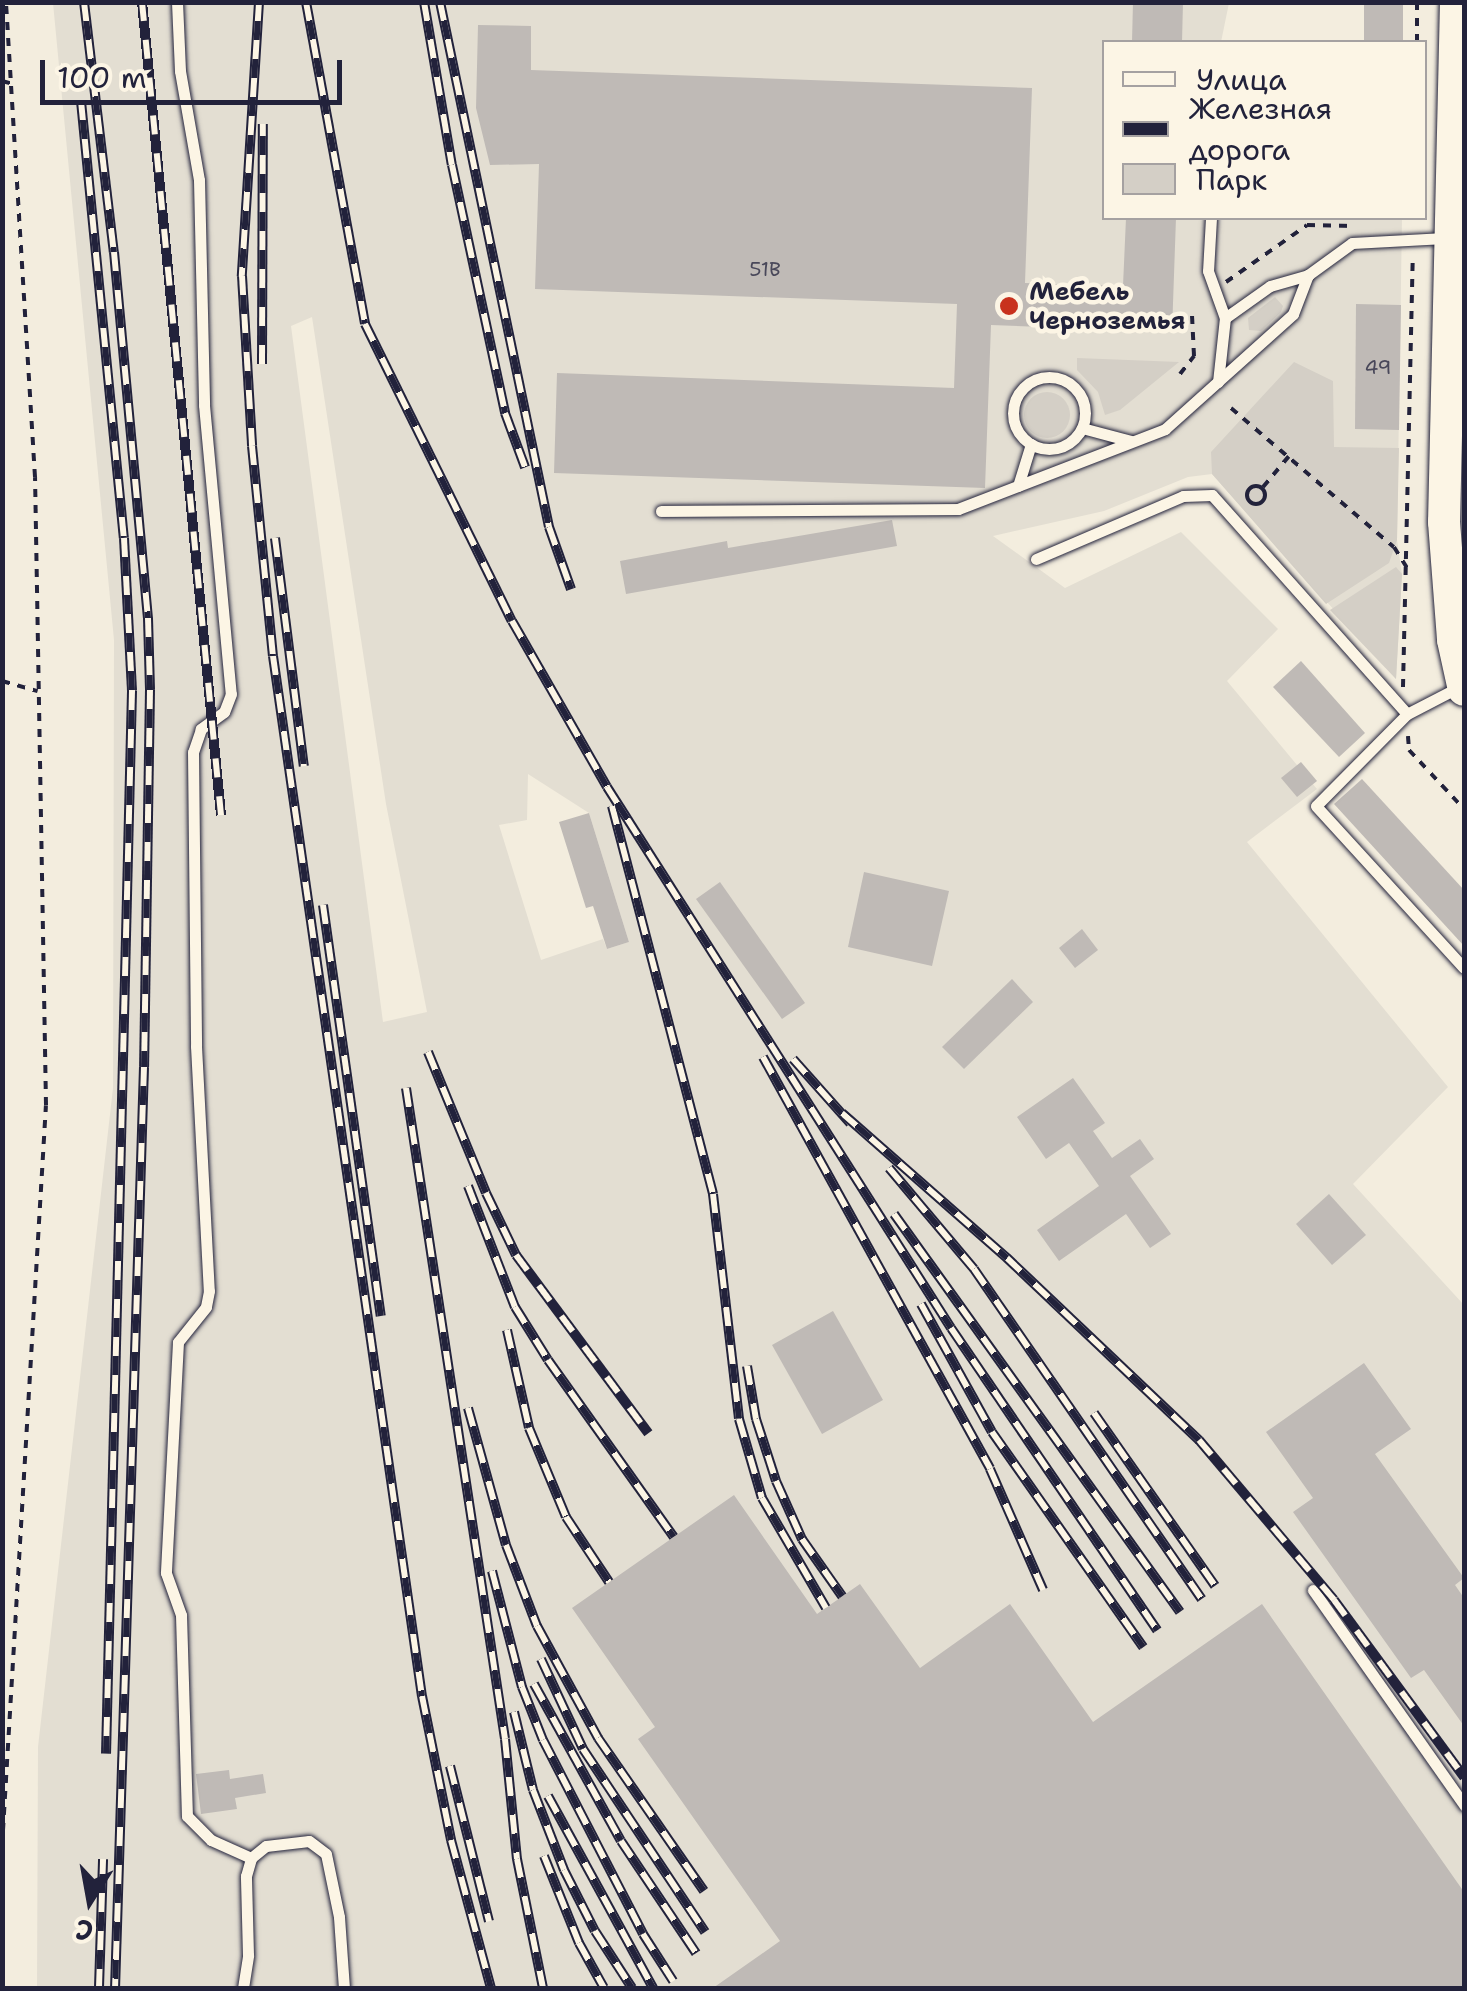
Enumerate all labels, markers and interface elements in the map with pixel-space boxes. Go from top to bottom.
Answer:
scale bar [45,40,348,102]
legend [1102,40,1427,220]
text: 100 m [57,57,147,98]
text: Улица [1196,59,1287,100]
text: Железная дорога [1189,88,1332,170]
text: Парк [1196,159,1267,200]
house number: 51В [749,257,781,281]
place label: Мебель Черноземья [1029,277,1186,336]
marker: Мебель Черноземья [998,295,1020,317]
house number: 49 [1364,355,1392,379]
north arrow [40,1851,140,1951]
text: С [72,1910,96,1951]

